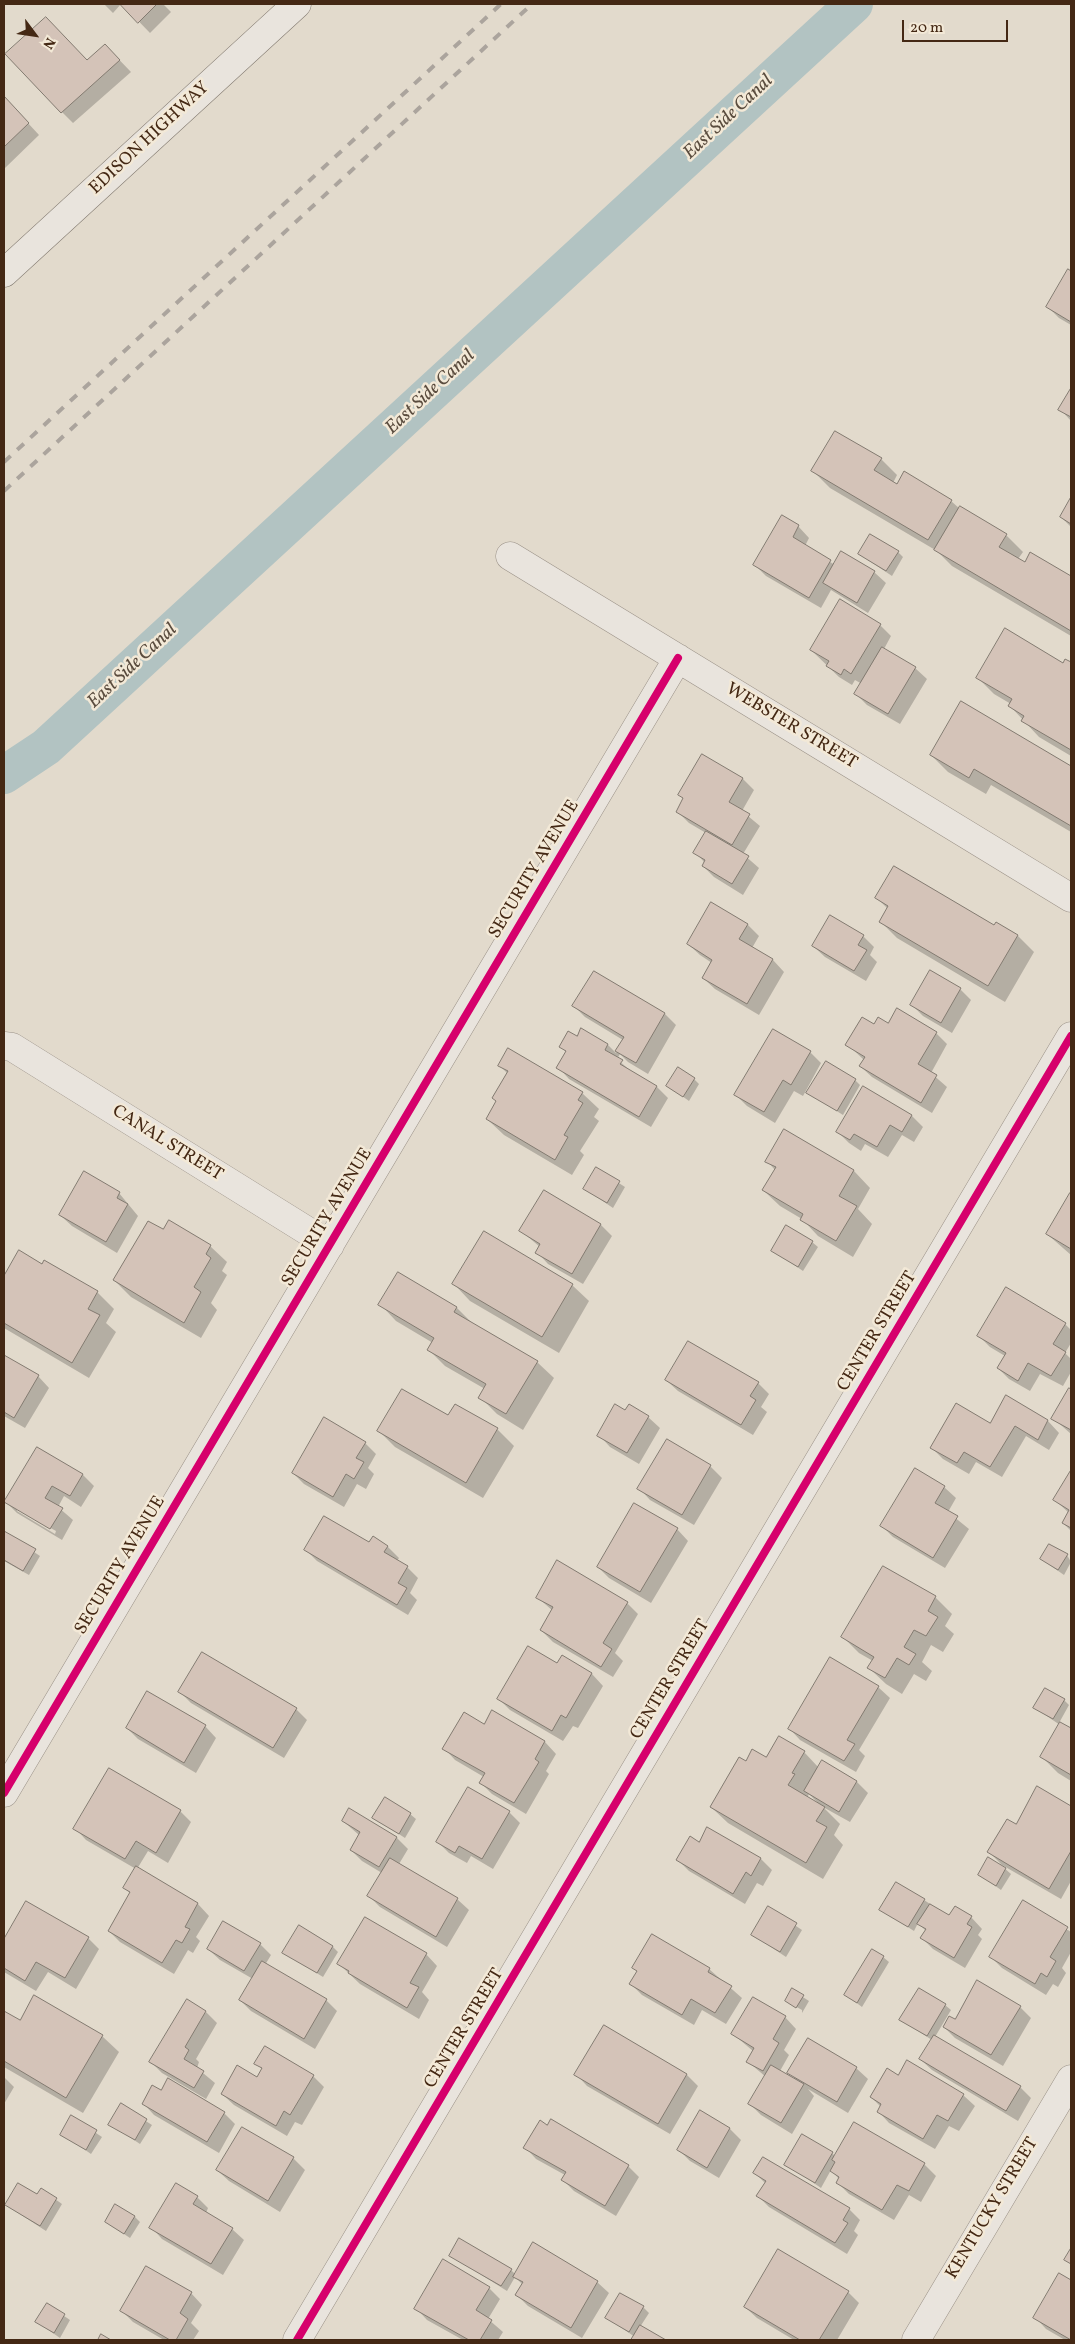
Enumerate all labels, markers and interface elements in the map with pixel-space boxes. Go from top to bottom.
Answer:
north arrow [10,10,60,60]
scale bar [905,10,1011,42]
text: 20 m [910,18,943,39]
text: N [38,34,59,52]
water label: East Side Canal [679,71,779,165]
street label: EDISON HIGHWAY [86,78,214,200]
water label: East Side Canal [381,346,481,440]
water label: East Side Canal [83,620,183,714]
street label: WEBSTER STREET [721,679,861,775]
street label: SECURITY AVENUE [485,797,585,943]
street label: CANAL STREET [108,1101,226,1187]
street label: SECURITY AVENUE [278,1145,378,1291]
street label: CENTER STREET [834,1268,922,1396]
street label: SECURITY AVENUE [71,1493,171,1639]
street label: CENTER STREET [627,1616,715,1744]
street label: CENTER STREET [421,1965,509,2093]
street label: KENTUCKY STREET [942,2134,1044,2284]

